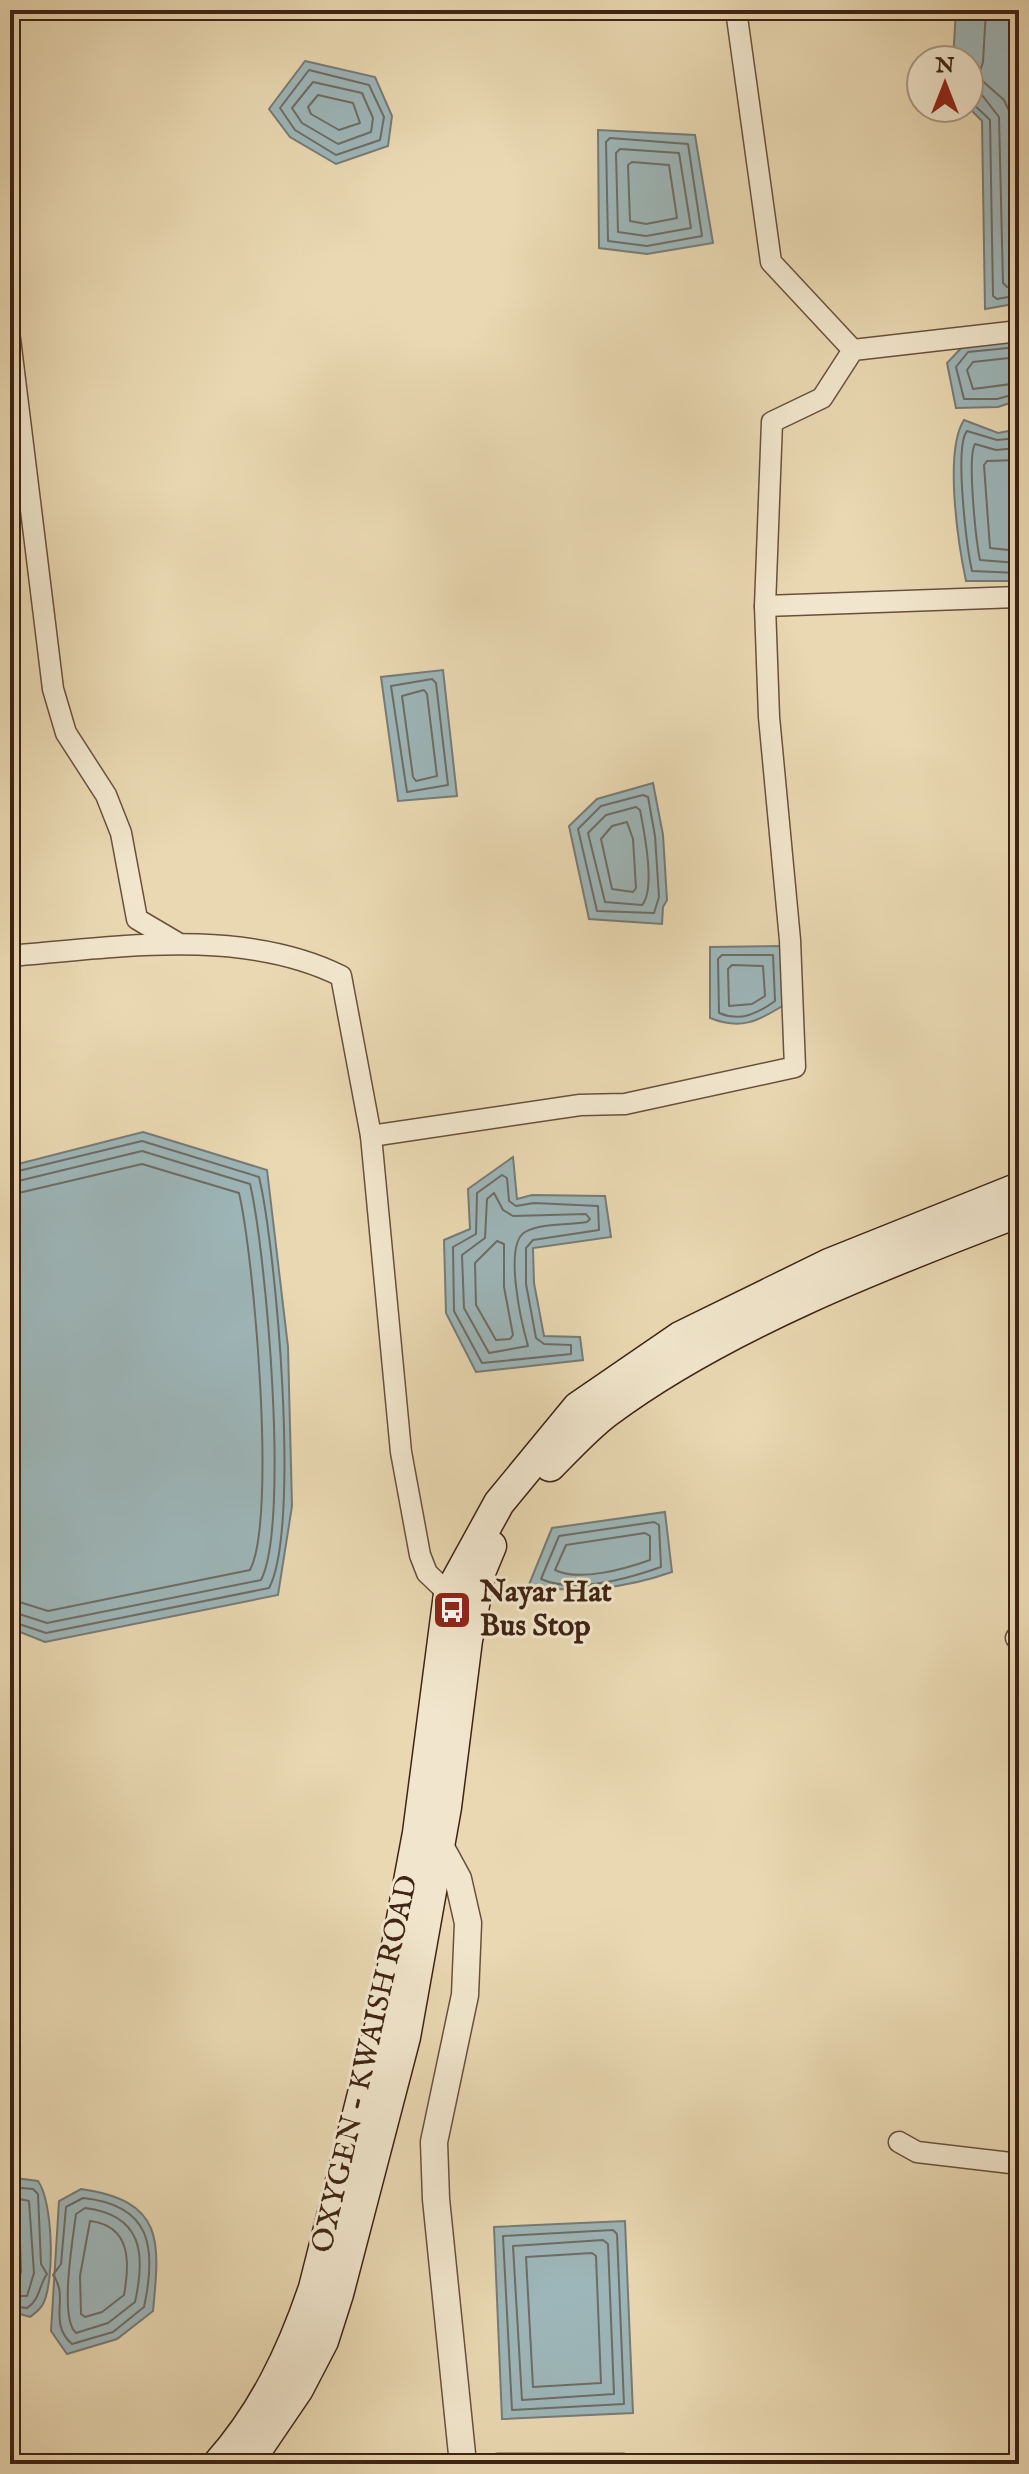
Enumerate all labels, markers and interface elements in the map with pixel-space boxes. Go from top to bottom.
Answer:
north arrow [905,44,985,124]
text: N [934,52,955,80]
place label: Nayar Hat Bus Stop [479,1574,613,1646]
bus stop icon: Nayar Hat Bus Stop [431,1589,473,1631]
street label: OXYGEN - KWAISH ROAD [304,1871,428,2257]

